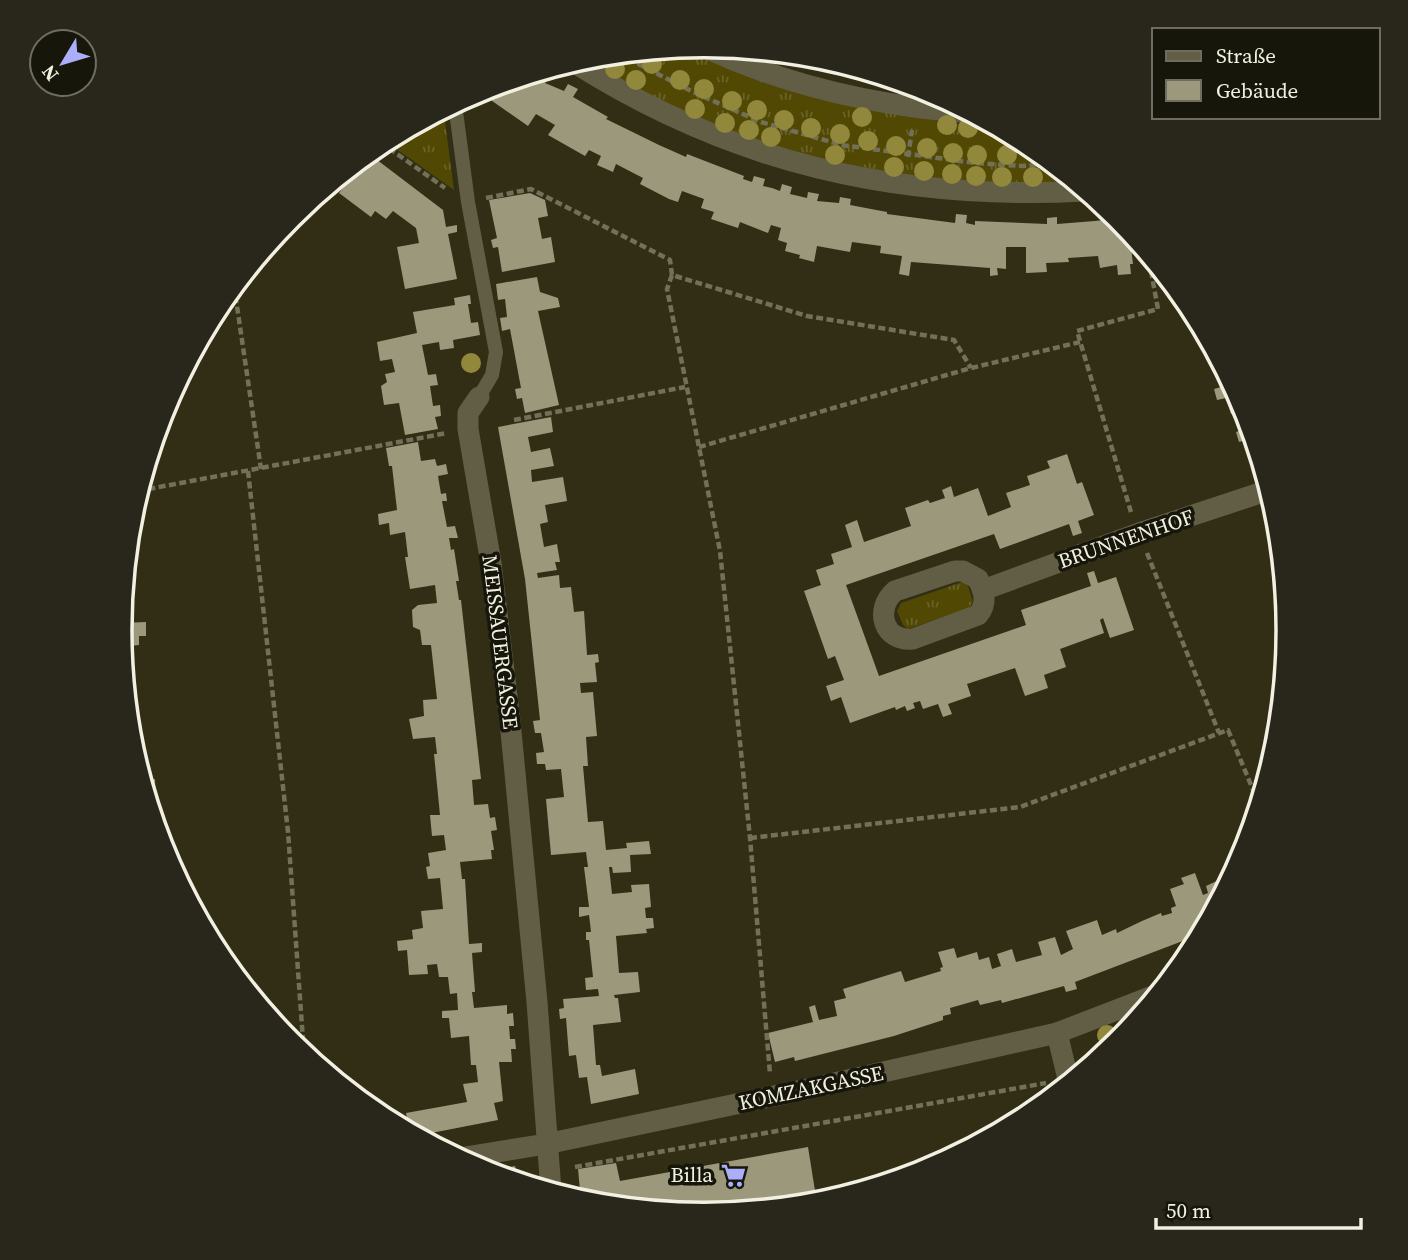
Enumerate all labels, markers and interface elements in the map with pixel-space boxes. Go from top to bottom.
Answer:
north arrow [28,28,98,98]
legend [1152,28,1380,119]
text: Straße [1216,41,1276,70]
text: N [35,60,64,87]
text: Gebäude [1216,76,1298,105]
street label: BRUNNENHOF [1054,502,1198,575]
street label: MEISSAUERGASSE [475,553,526,731]
street label: KOMZAKGASSE [736,1058,886,1117]
place label: Billa [671,1160,713,1189]
supermarket icon: Billa [719,1161,747,1189]
scale bar [1156,1186,1361,1230]
text: 50 m [1166,1196,1211,1225]

